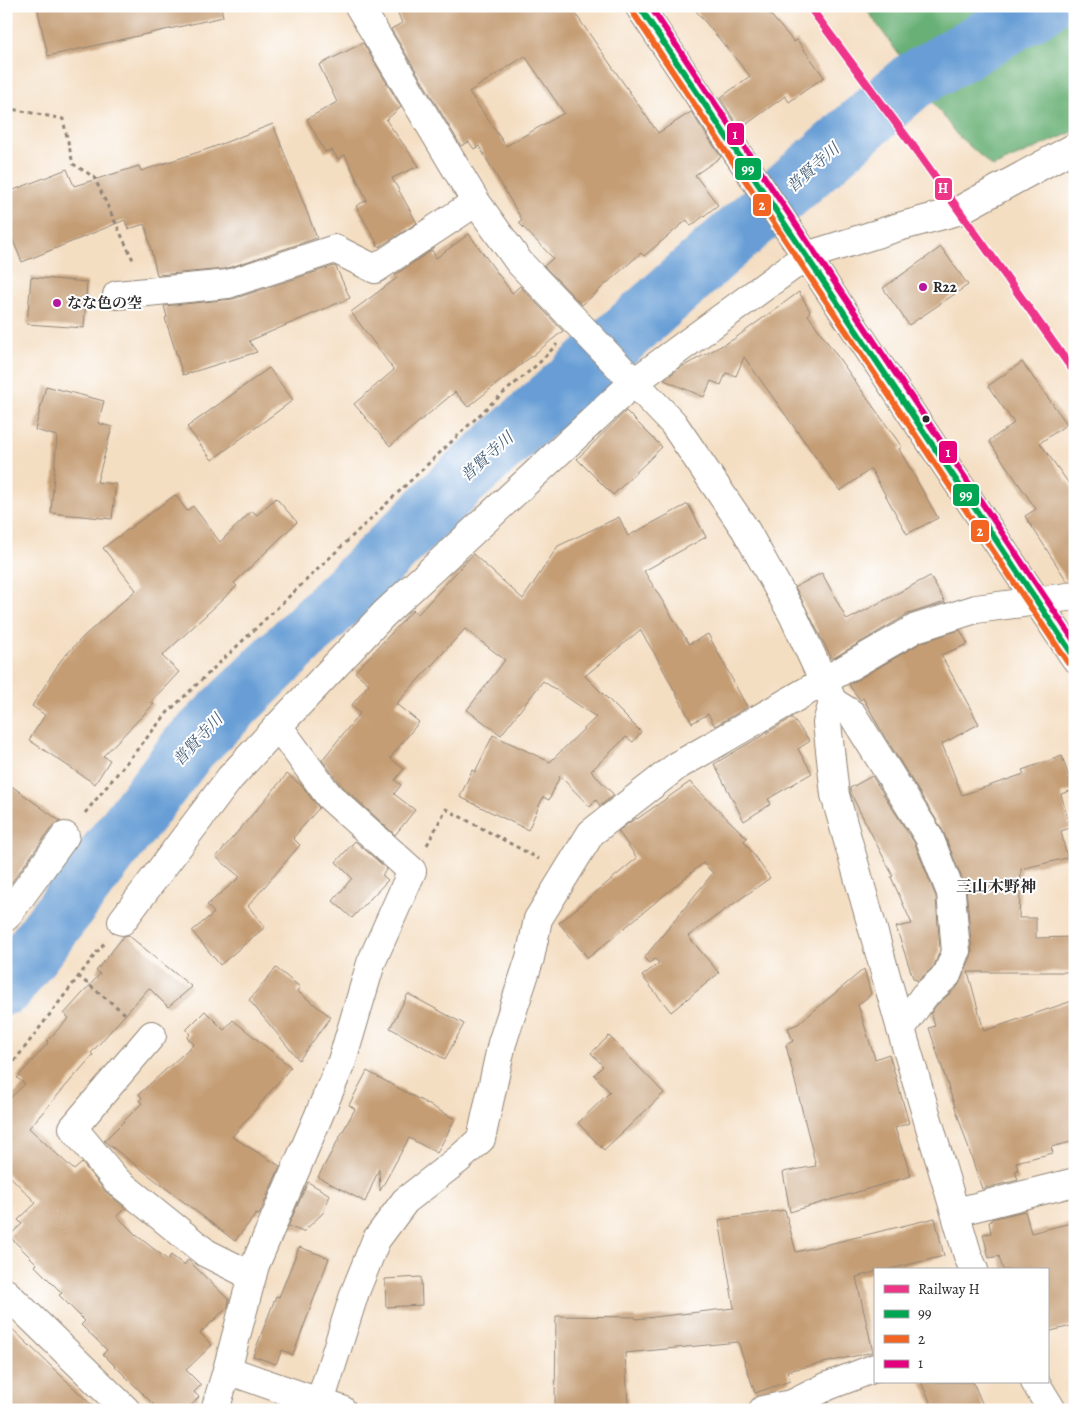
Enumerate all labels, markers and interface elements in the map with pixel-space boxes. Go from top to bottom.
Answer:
line badge: 1 [726,122,745,146]
text: 1 [732,125,738,144]
water label: 普賢寺川 [782,137,846,198]
line badge: 99 [734,157,762,181]
text: 99 [742,160,755,179]
line badge: H [934,177,953,201]
text: H [938,179,948,198]
line badge: 2 [752,193,772,217]
text: 2 [759,196,766,215]
place label: R22 [933,277,958,297]
marker: R22 [917,281,929,293]
place label: なな色の空 [67,293,142,313]
marker: なな色の空 [51,297,63,309]
unlabelled marker [921,414,931,424]
water label: 普賢寺川 [456,426,520,487]
line badge: 1 [938,440,958,464]
text: 1 [945,443,951,462]
line badge: 99 [952,483,980,507]
text: 99 [960,486,973,505]
line badge: 2 [970,519,990,543]
text: 2 [977,522,984,541]
water label: 普賢寺川 [168,708,229,771]
district label: 三山木野神 [956,876,1036,898]
legend [874,1268,1048,1384]
text: Railway H [918,1279,980,1299]
text: 99 [918,1303,932,1323]
text: 2 [918,1329,925,1349]
text: 1 [918,1353,923,1373]

